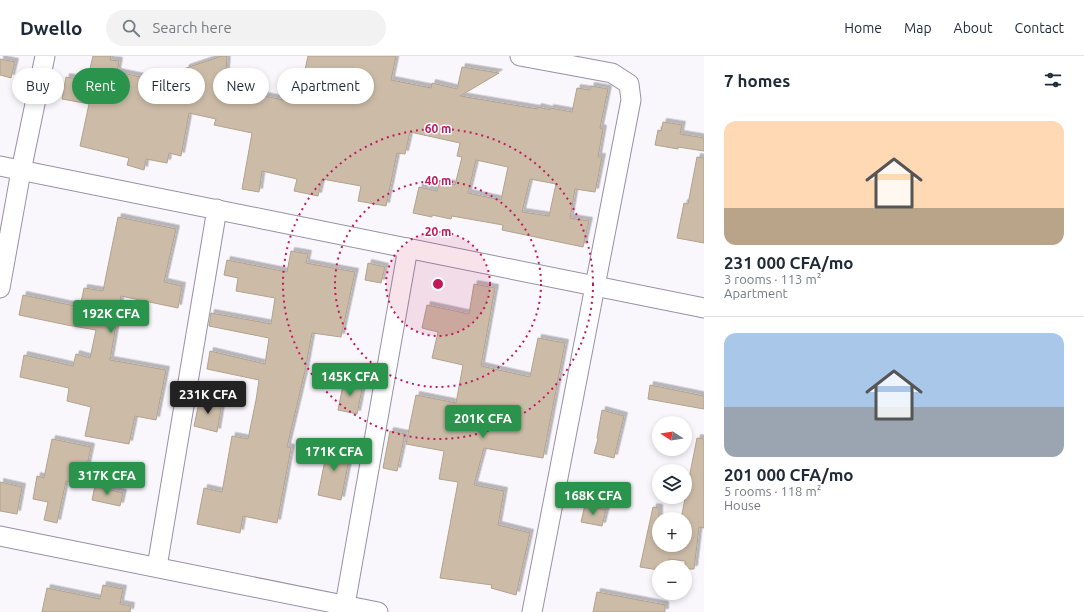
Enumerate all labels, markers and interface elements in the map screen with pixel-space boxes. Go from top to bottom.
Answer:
search box [106,10,386,46]
text: Dwello [20,17,82,39]
icon: search [120,17,142,39]
text: Search here [152,19,232,36]
text: Home [844,20,882,36]
text: Map [904,20,932,36]
text: About [954,20,993,36]
text: Contact [1015,20,1064,36]
chip: Buy [12,68,64,104]
chip: Rent [72,68,130,104]
chip: Filters [138,68,205,104]
chip: New [213,68,269,104]
chip: Apartment [277,68,374,104]
icon: filters [1042,69,1064,91]
text: 7 homes [724,71,790,90]
text: 60 m [425,122,451,135]
icon: home [858,147,930,219]
text: 40 m [425,174,451,187]
text: 20 m [425,225,451,238]
text: 231 000 CFA/mo [724,253,854,272]
text: 3 rooms · 113 m² [724,272,821,286]
centre of rings [431,277,445,291]
text: Apartment [724,286,788,300]
pin: 192K CFA [70,300,152,334]
text: 192K CFA [82,306,140,320]
icon: home [858,359,930,431]
pin: 145K CFA [309,363,391,397]
text: 145K CFA [321,369,379,383]
pin: 231K CFA [167,381,249,415]
text: 231K CFA [179,387,237,401]
pin: 201K CFA [442,405,524,439]
text: 201K CFA [454,411,512,425]
north arrow [652,416,692,456]
map controls [652,416,692,600]
pin: 171K CFA [293,438,375,472]
text: 171K CFA [305,444,363,458]
pin: 317K CFA [66,462,148,496]
button: layers [652,464,692,504]
text: 201 000 CFA/mo [724,465,854,484]
text: 317K CFA [78,468,136,482]
pin: 168K CFA [552,482,634,516]
text: 5 rooms · 118 m² [724,484,821,498]
text: 168K CFA [564,488,622,502]
text: House [724,498,761,512]
button: + [652,512,692,552]
button: − [652,560,692,600]

